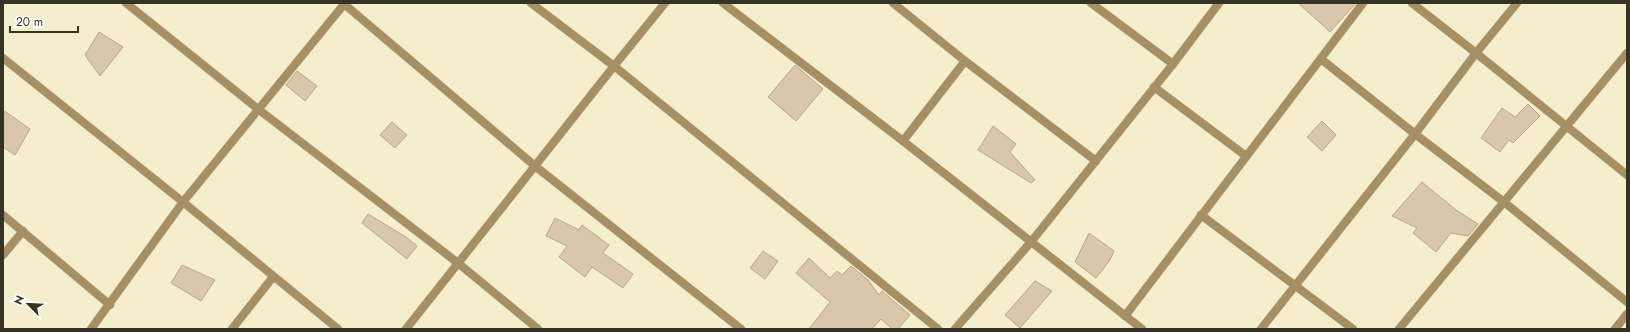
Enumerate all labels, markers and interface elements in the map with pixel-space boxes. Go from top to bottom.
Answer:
scale bar [10,8,78,34]
text: 20 m [16,13,43,31]
north arrow [8,284,48,324]
text: N [10,293,28,307]

